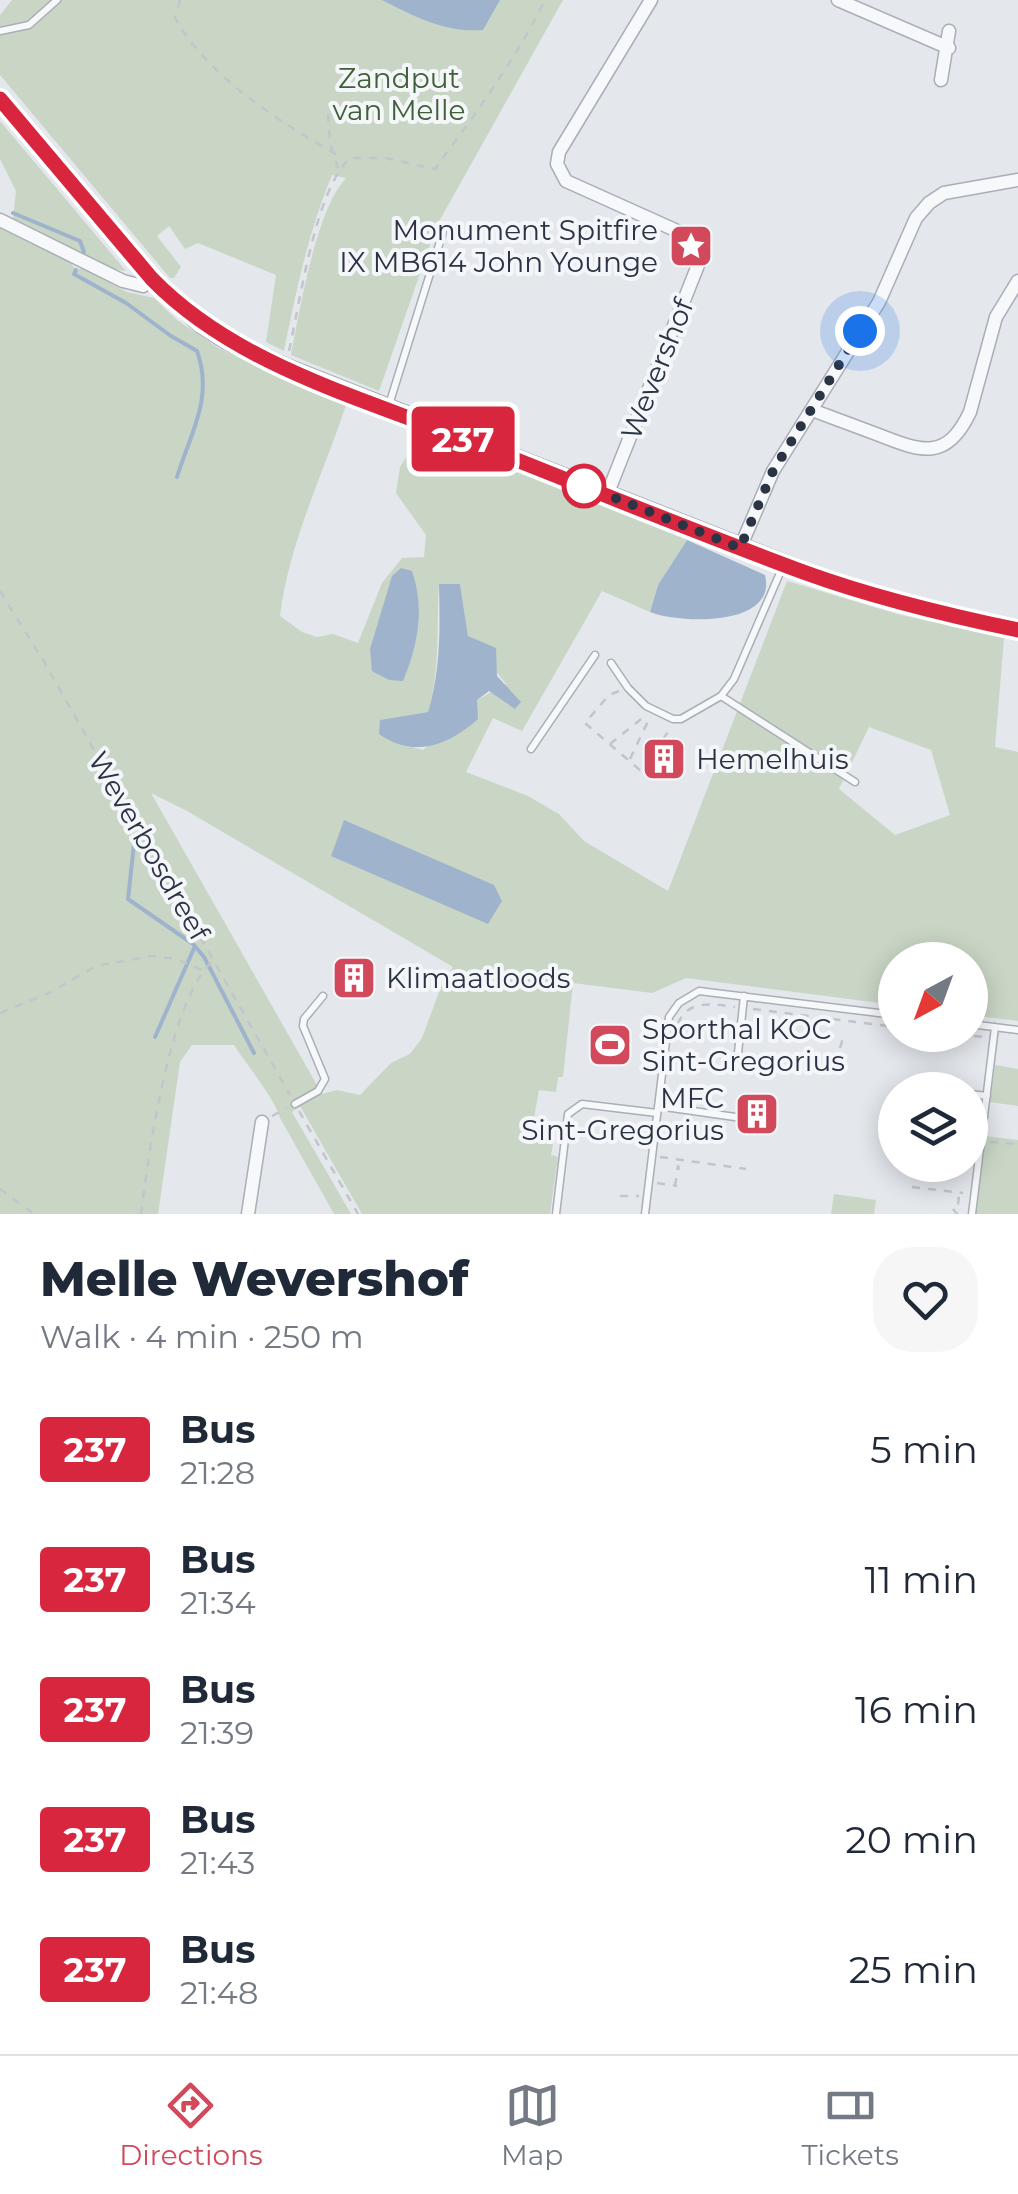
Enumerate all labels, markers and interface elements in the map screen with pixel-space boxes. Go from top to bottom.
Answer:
park label: Zandput van Melle [332,61,466,127]
place label: Monument Spitfire IX MB614 John Younge [339,213,658,279]
place icon: Monument Spitfire IX MB614 John Younge [668,223,714,269]
street label: Wevershof [613,292,701,444]
your location [835,306,885,356]
line badge: 237 [406,406,520,472]
text: 237 [432,418,494,461]
unlabelled marker [563,465,605,507]
building icon: Hemelhuis [641,736,687,782]
place label: Hemelhuis [696,742,849,776]
street label: Weverbosdreef [81,746,218,948]
north arrow [878,942,988,1052]
map controls [878,942,988,1182]
building icon: Klimaatloods [331,955,377,1001]
place label: Klimaatloods [386,961,570,995]
place label: Sporthal KOC Sint-Gregorius [642,1012,845,1078]
sports icon: Sporthal KOC Sint-Gregorius [587,1022,633,1068]
button: layers [878,1072,988,1182]
place label: MFC Sint-Gregorius [521,1081,724,1147]
building icon: MFC Sint-Gregorius [734,1091,780,1137]
button: heart [873,1247,978,1352]
text: Melle Wevershof [40,1250,469,1308]
text: Walk · 4 min · 250 m [40,1317,364,1356]
text: Bus [180,1406,255,1453]
text: 5 min [870,1426,978,1473]
text: 237 [64,1428,126,1471]
text: 21:28 [180,1453,255,1492]
text: Bus [180,1536,255,1583]
text: 11 min [864,1556,978,1603]
text: 237 [64,1558,126,1601]
text: 21:34 [180,1583,256,1622]
text: Bus [180,1666,255,1713]
text: 16 min [855,1686,978,1733]
text: 237 [64,1688,126,1731]
text: 21:39 [180,1713,254,1752]
text: Bus [180,1796,255,1843]
text: 20 min [845,1816,978,1863]
text: 237 [64,1818,126,1861]
text: 21:43 [180,1843,255,1882]
text: Bus [180,1926,255,1973]
text: 25 min [849,1946,978,1993]
text: 237 [64,1948,126,1991]
text: 21:48 [180,1973,258,2012]
tab: Directions [119,2078,263,2172]
tab: Map [501,2078,563,2172]
tab: Tickets [802,2078,899,2172]

